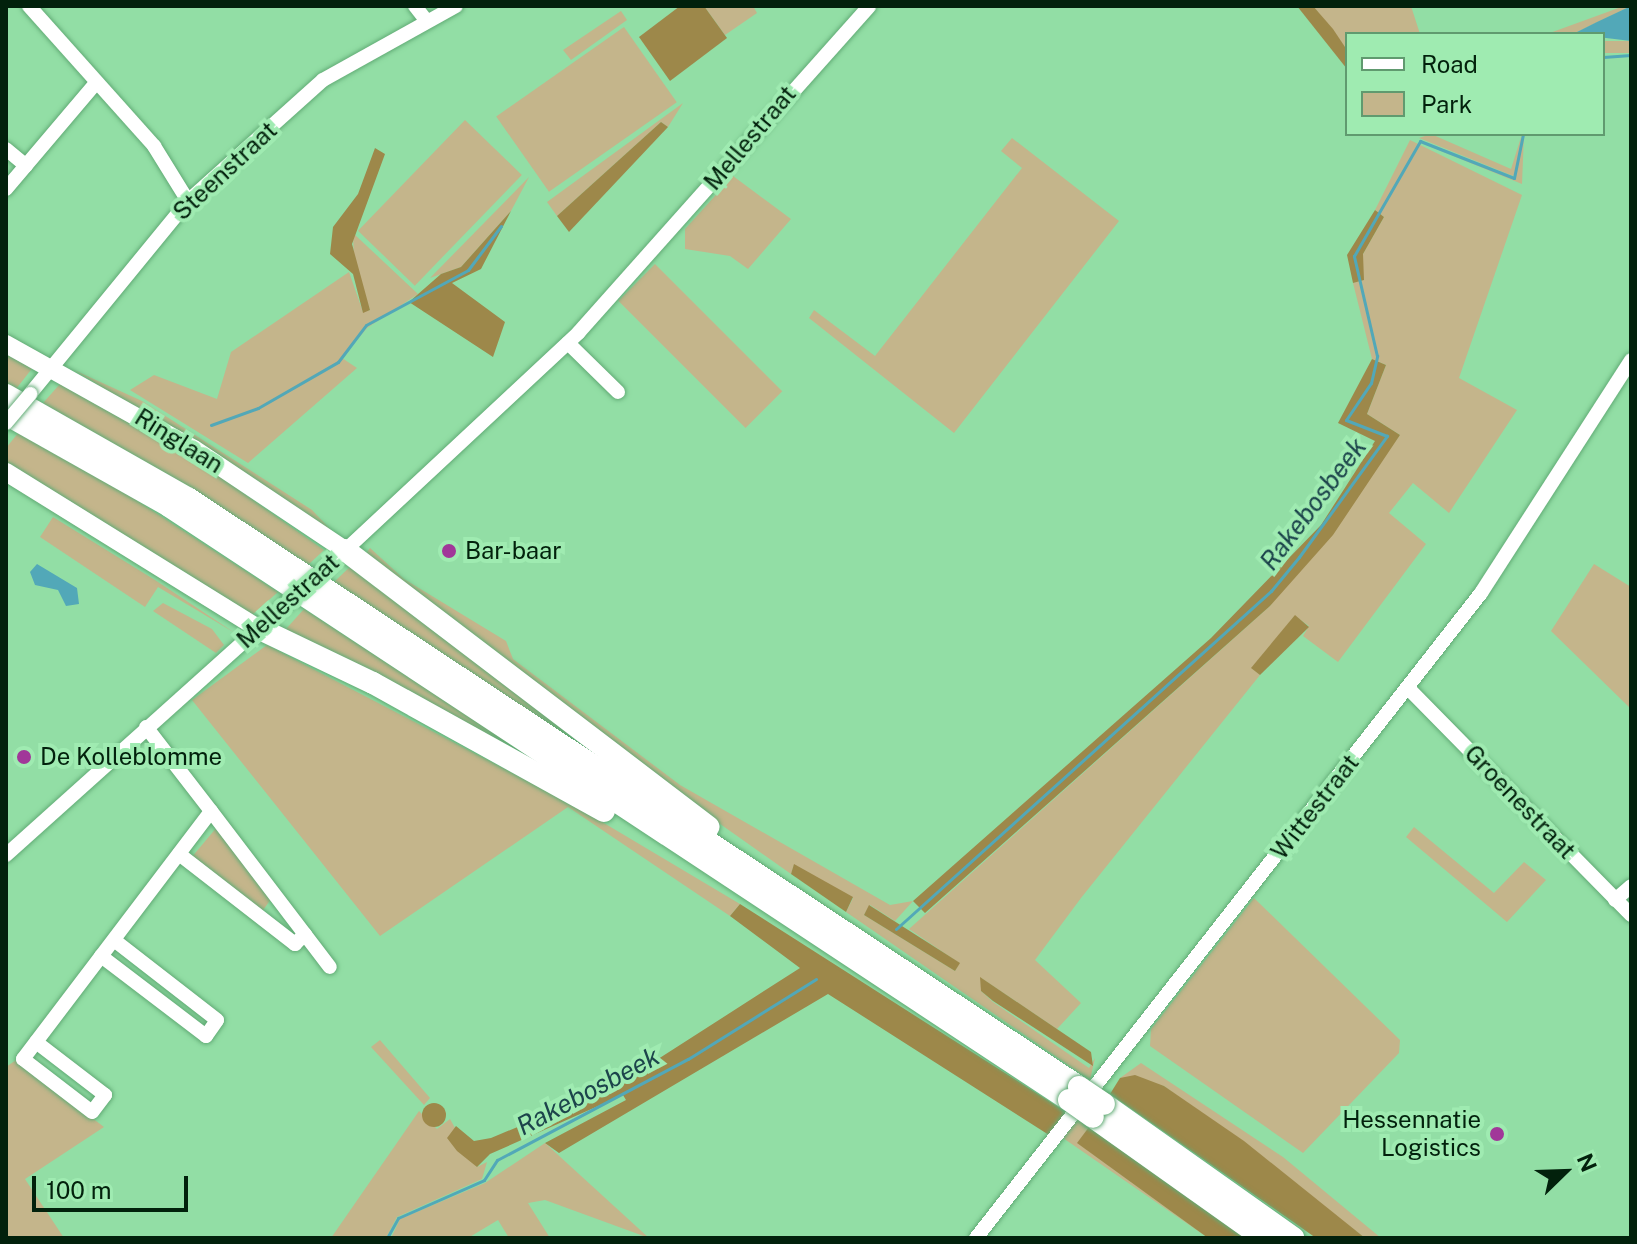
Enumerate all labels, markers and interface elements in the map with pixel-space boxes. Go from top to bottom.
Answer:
legend [1345,32,1605,136]
text: Road [1421,50,1478,78]
street label: Mellestraat [698,80,802,196]
text: Park [1421,90,1472,118]
street label: Steenstraat [167,116,283,226]
street label: Ringlaan [130,403,228,479]
water label: Rakebosbeek [1253,432,1373,576]
place label: Bar-baar [465,537,562,565]
marker: Bar-baar [440,542,458,560]
street label: Mellestraat [231,548,345,654]
street label: Groenestraat [1459,739,1581,865]
place label: De Kolleblomme [40,743,222,771]
marker: De Kolleblomme [15,748,33,766]
street label: Wittestraat [1265,749,1365,865]
water label: Rakebosbeek [511,1040,665,1142]
place label: Hessennatie Logistics [1342,1106,1481,1162]
marker: Hessennatie Logistics [1488,1125,1506,1143]
north arrow [1525,1132,1605,1212]
text: N [1572,1150,1602,1176]
scale bar [36,1160,192,1210]
text: 100 m [46,1176,112,1204]

